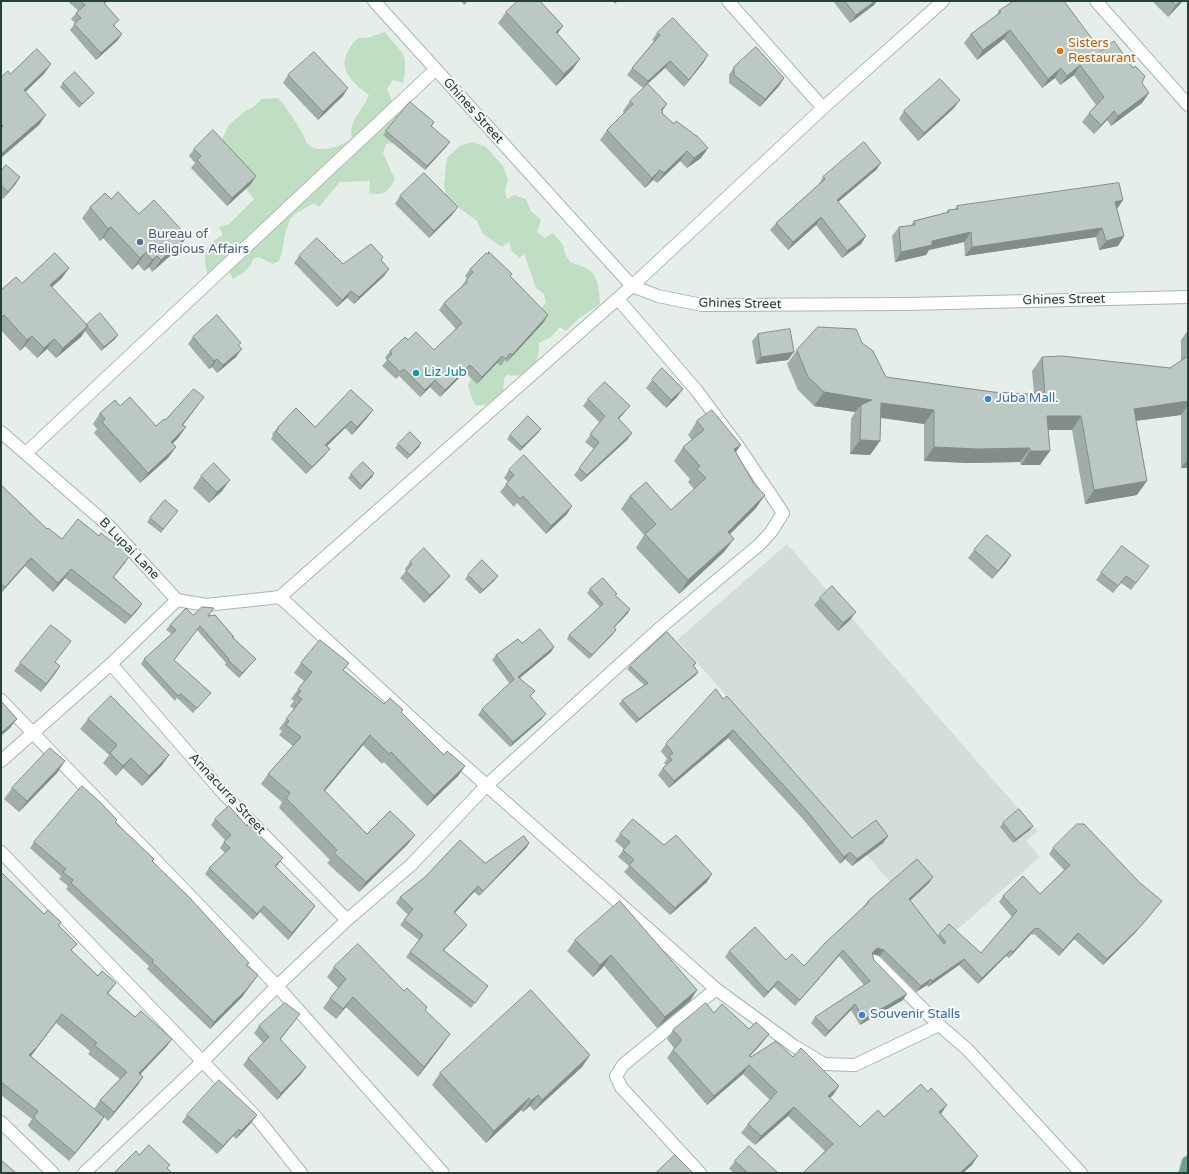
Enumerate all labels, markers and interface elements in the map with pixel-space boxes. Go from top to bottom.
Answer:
place label: Sisters Restaurant [1068,36,1136,67]
marker: Sisters Restaurant [1055,46,1065,56]
street label: Ghines Street [439,75,507,147]
place label: Bureau of Religious Affairs [148,227,249,258]
marker: Bureau of Religious Affairs [135,237,145,247]
street label: Ghines Street [1022,291,1106,309]
street label: Ghines Street [698,295,782,313]
place label: Liz Jub [424,365,467,381]
marker: Liz Jub [411,368,421,378]
place label: Juba Mall. [996,391,1059,407]
marker: Juba Mall. [983,394,993,404]
street label: B Lupai Lane [96,515,162,583]
street label: Annacurra Street [185,750,269,838]
place label: Souvenir Stalls [870,1007,960,1023]
marker: Souvenir Stalls [857,1010,867,1020]

